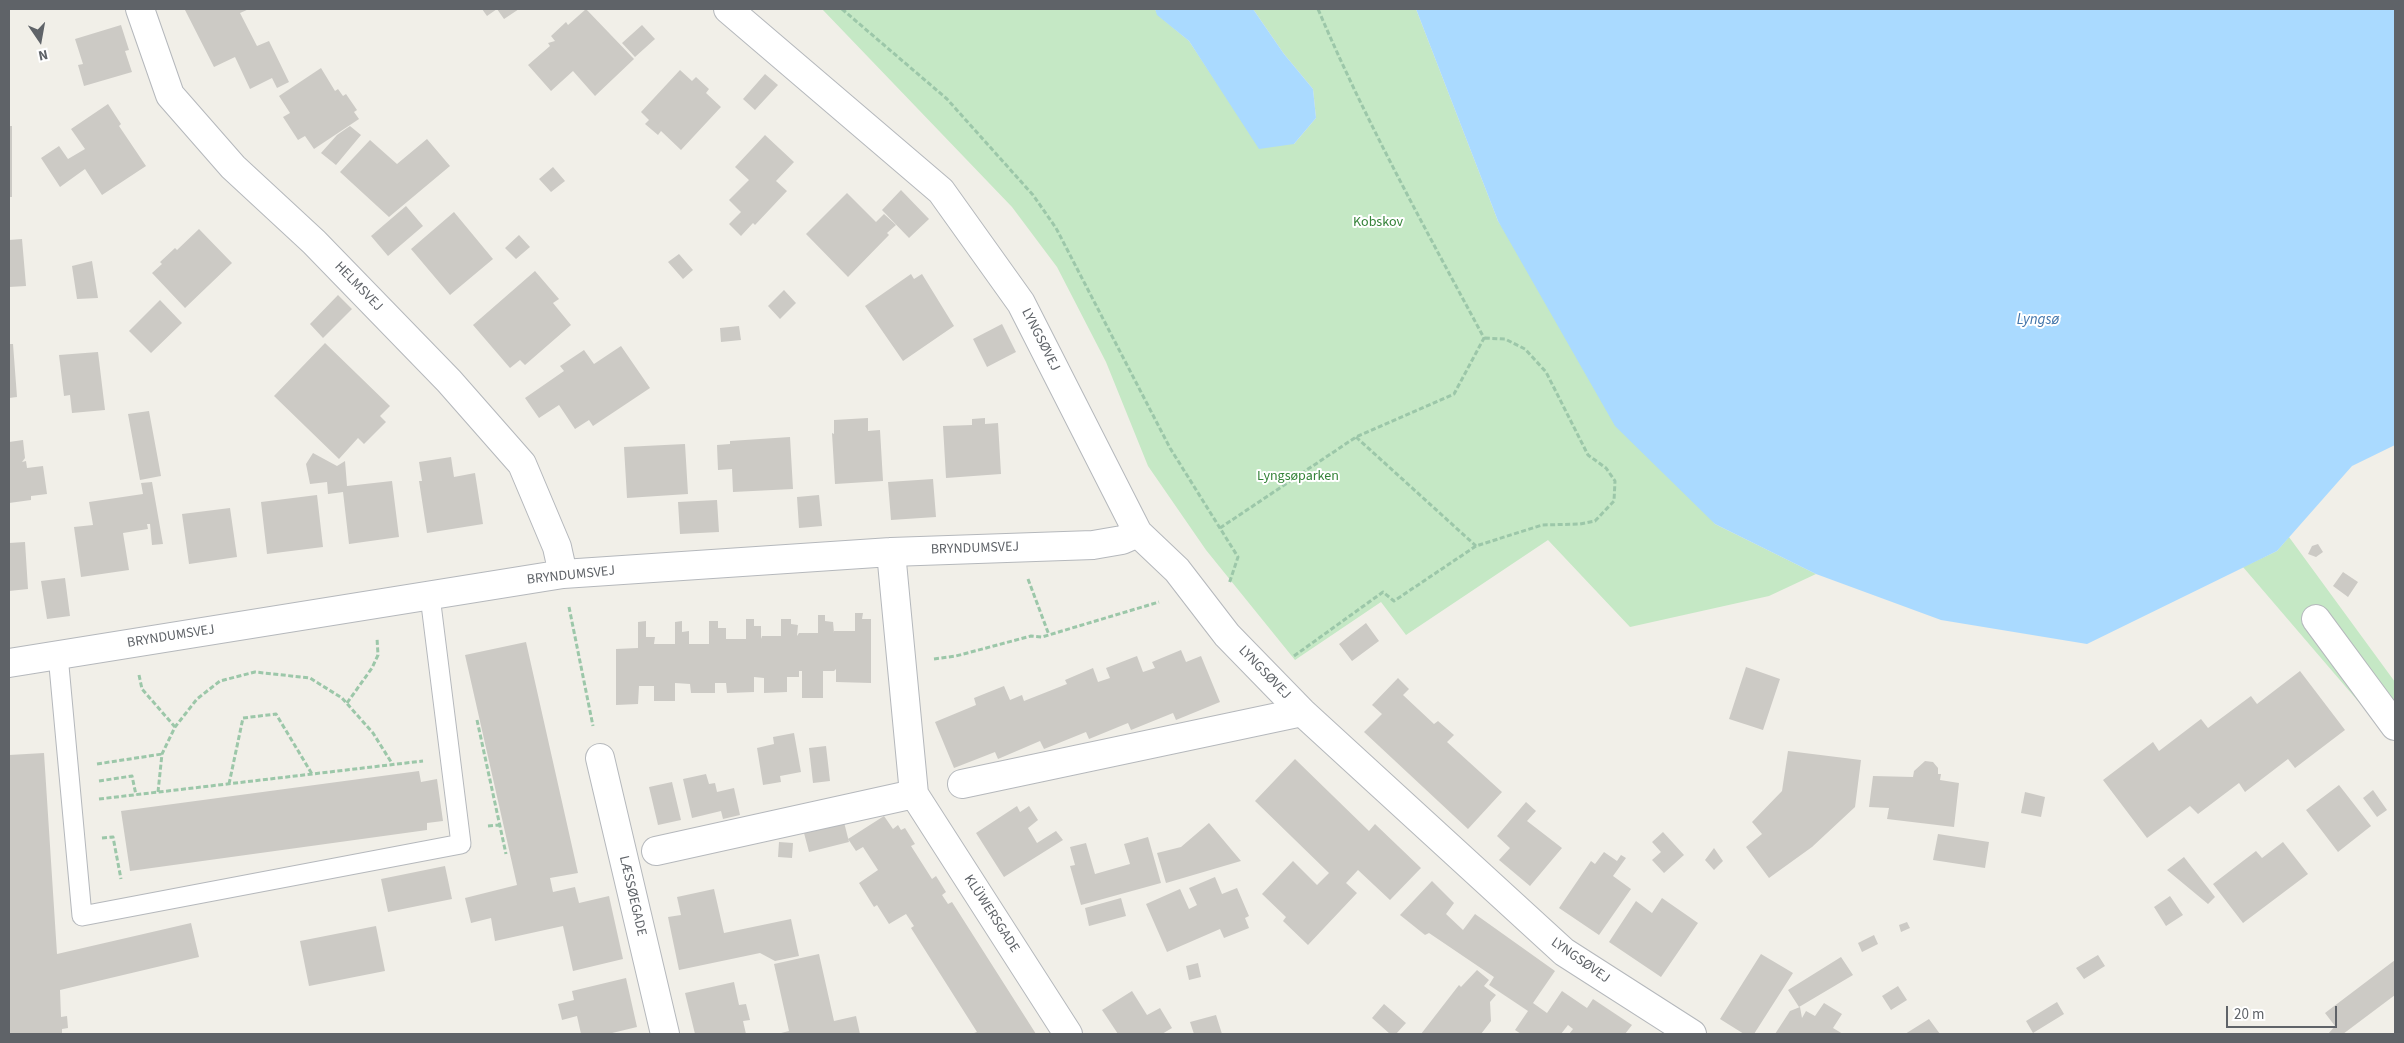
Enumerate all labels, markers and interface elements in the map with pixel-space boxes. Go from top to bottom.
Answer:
north arrow [15,15,65,65]
text: N [36,44,50,65]
park label: Kobskov [1353,215,1403,231]
street label: HELMSVEJ [330,259,386,315]
street label: LYNGSØVEJ [1017,306,1063,374]
water label: Lyngsø [2017,312,2059,330]
park label: Lyngsøparken [1257,469,1339,485]
street label: BRYNDUMSVEJ [930,539,1020,559]
street label: BRYNDUMSVEJ [526,563,616,589]
street label: BRYNDUMSVEJ [126,622,216,652]
street label: LYNGSØVEJ [1234,643,1294,703]
street label: LÆSSØEGADE [615,854,649,938]
street label: KLÜWERSGADE [960,872,1022,956]
street label: LYNGSØVEJ [1547,935,1613,987]
scale bar [2229,996,2340,1028]
text: 20 m [2234,1004,2264,1025]

